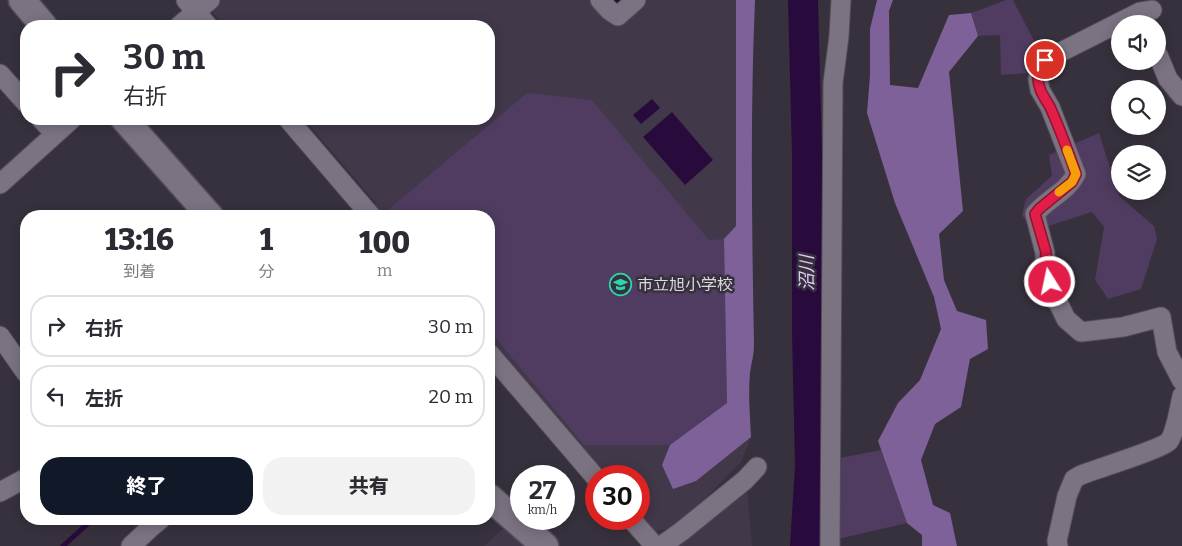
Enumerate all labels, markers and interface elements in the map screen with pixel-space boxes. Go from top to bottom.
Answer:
map controls [1111,15,1166,200]
button: sound [1111,15,1166,70]
text: 30 m [123,36,205,78]
pin [1024,39,1066,81]
icon: right [40,40,105,105]
icon: arrive [1031,46,1059,74]
button: search [1111,80,1166,135]
text: 右折 [123,83,167,110]
button: layers [1111,145,1166,200]
text: 13:16 [105,222,174,258]
text: 1 [260,222,273,258]
text: 100 [359,225,410,261]
water label: 沼川 [796,253,818,291]
position arrow [1023,255,1075,307]
text: m [377,261,392,280]
text: 到着 [123,262,155,281]
text: 分 [258,262,274,281]
school or university icon: 市立旭小学校 [609,272,633,296]
place label: 市立旭小学校 [637,275,733,294]
icon: right [42,312,70,340]
text: 30 m [428,315,473,338]
text: 右折 [85,317,123,340]
icon: left [42,382,70,410]
text: 20 m [429,385,473,408]
text: 左折 [85,387,123,410]
button: 終了 [40,457,253,515]
button: 共有 [263,457,475,515]
speed limit sign: 30 [585,465,650,530]
text: 27 [529,476,556,506]
text: km/h [528,503,557,517]

